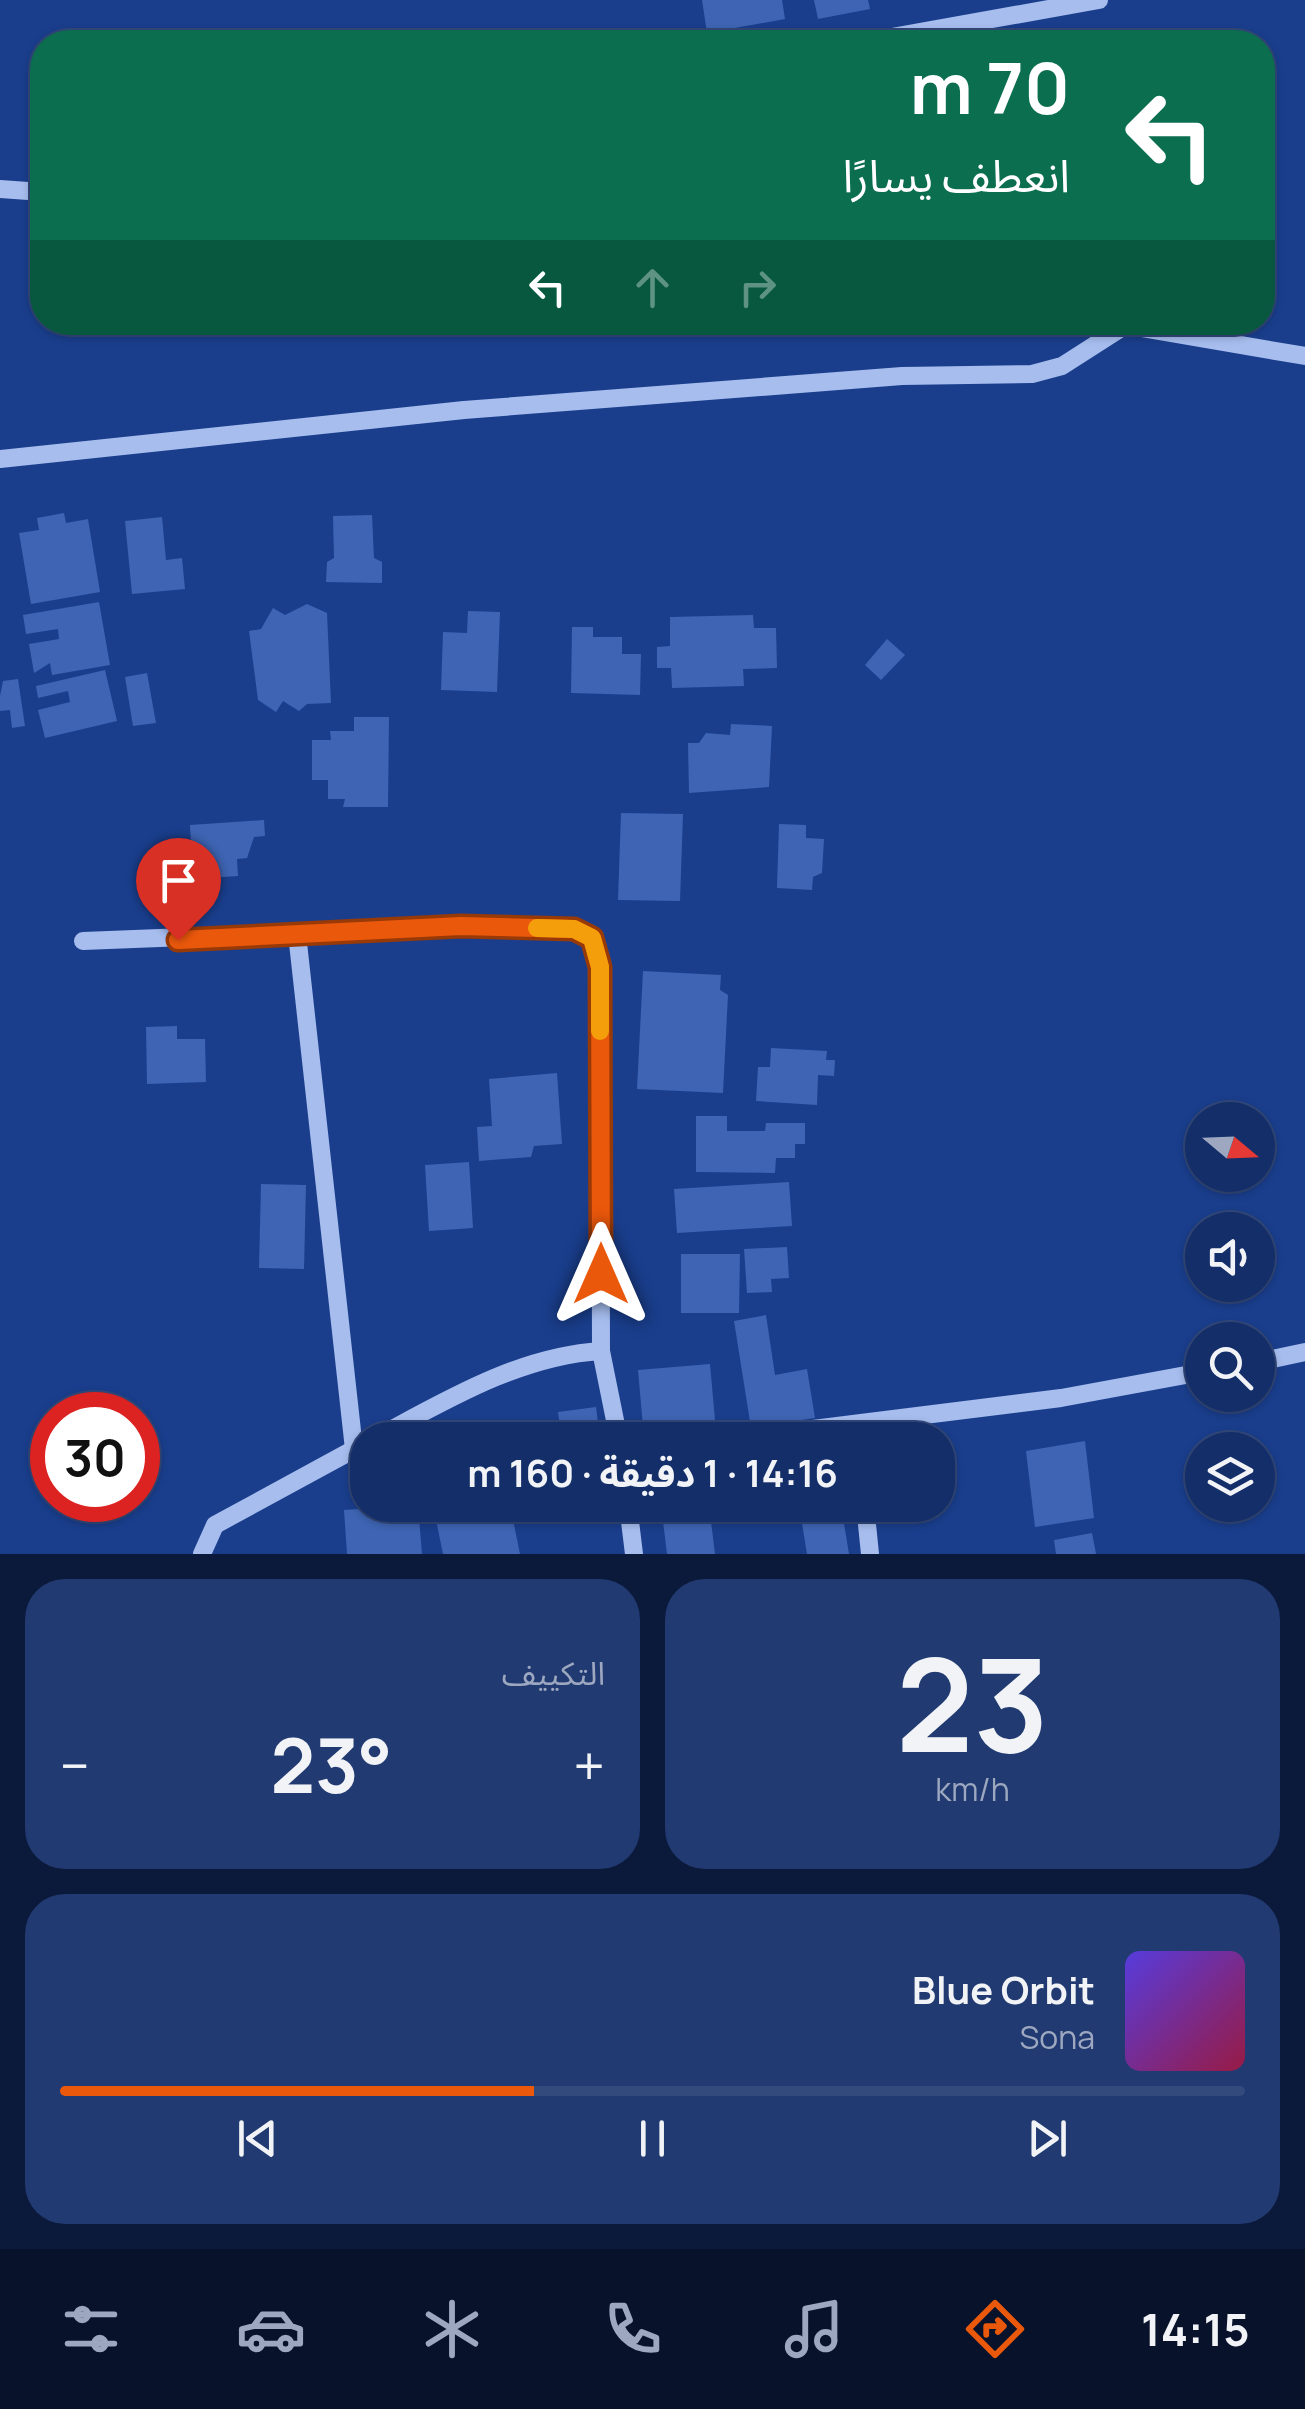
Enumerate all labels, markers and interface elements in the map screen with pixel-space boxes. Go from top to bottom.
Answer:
text: 70 m [910,39,1070,135]
icon: left [1105,70,1235,200]
text: انعطف يسارًا [842,144,1070,206]
icon: left [520,260,575,315]
icon: ahead [625,260,680,315]
icon: right [730,260,785,315]
pin [136,838,221,941]
icon: arrive [151,853,206,908]
north arrow [1185,1102,1275,1192]
map controls [1185,1102,1275,1522]
button: sound [1185,1212,1275,1302]
position arrow [549,1222,653,1326]
button: search [1185,1322,1275,1412]
speed limit sign: 30 [30,1392,160,1522]
button: layers [1185,1432,1275,1522]
text: 14:16 · 1 دقيقة · 160 m [467,1446,838,1498]
text: 23 [896,1613,1049,1791]
text: التكييف [502,1651,605,1695]
text: 23° [270,1713,393,1816]
text: − [60,1727,90,1803]
text: + [573,1727,605,1803]
text: km/h [935,1767,1010,1811]
text: Blue Orbit [912,1963,1095,2015]
text: Sona [1020,2015,1095,2059]
icon: previous [230,2111,285,2166]
icon: pause [625,2111,680,2166]
icon: next [1020,2111,1075,2166]
icon: filters [56,2294,126,2364]
icon: car [236,2294,306,2364]
icon: climate [417,2294,487,2364]
icon: phone [598,2294,668,2364]
icon: music [779,2294,849,2364]
icon: directions [960,2294,1030,2364]
text: 14:15 [1141,2298,1250,2360]

